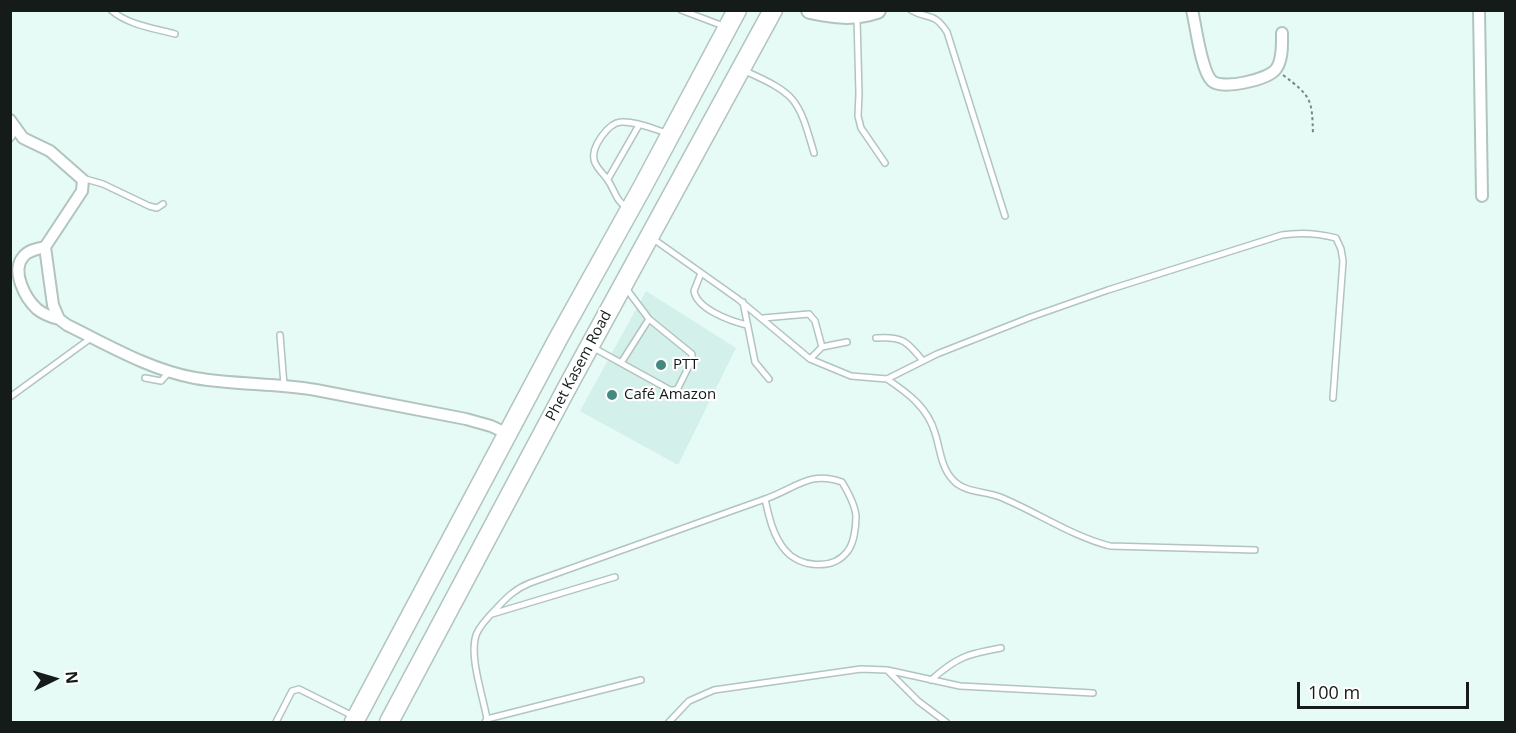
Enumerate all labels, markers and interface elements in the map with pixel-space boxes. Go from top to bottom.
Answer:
street label: Phet Kasem Road [542,308,616,424]
place label: PTT [673,356,699,374]
marker: PTT [654,358,668,372]
place label: Café Amazon [624,386,716,404]
marker: Café Amazon [605,388,619,402]
north arrow [24,649,84,709]
text: N [60,670,83,685]
scale bar [1300,670,1472,708]
text: 100 m [1308,680,1360,704]

